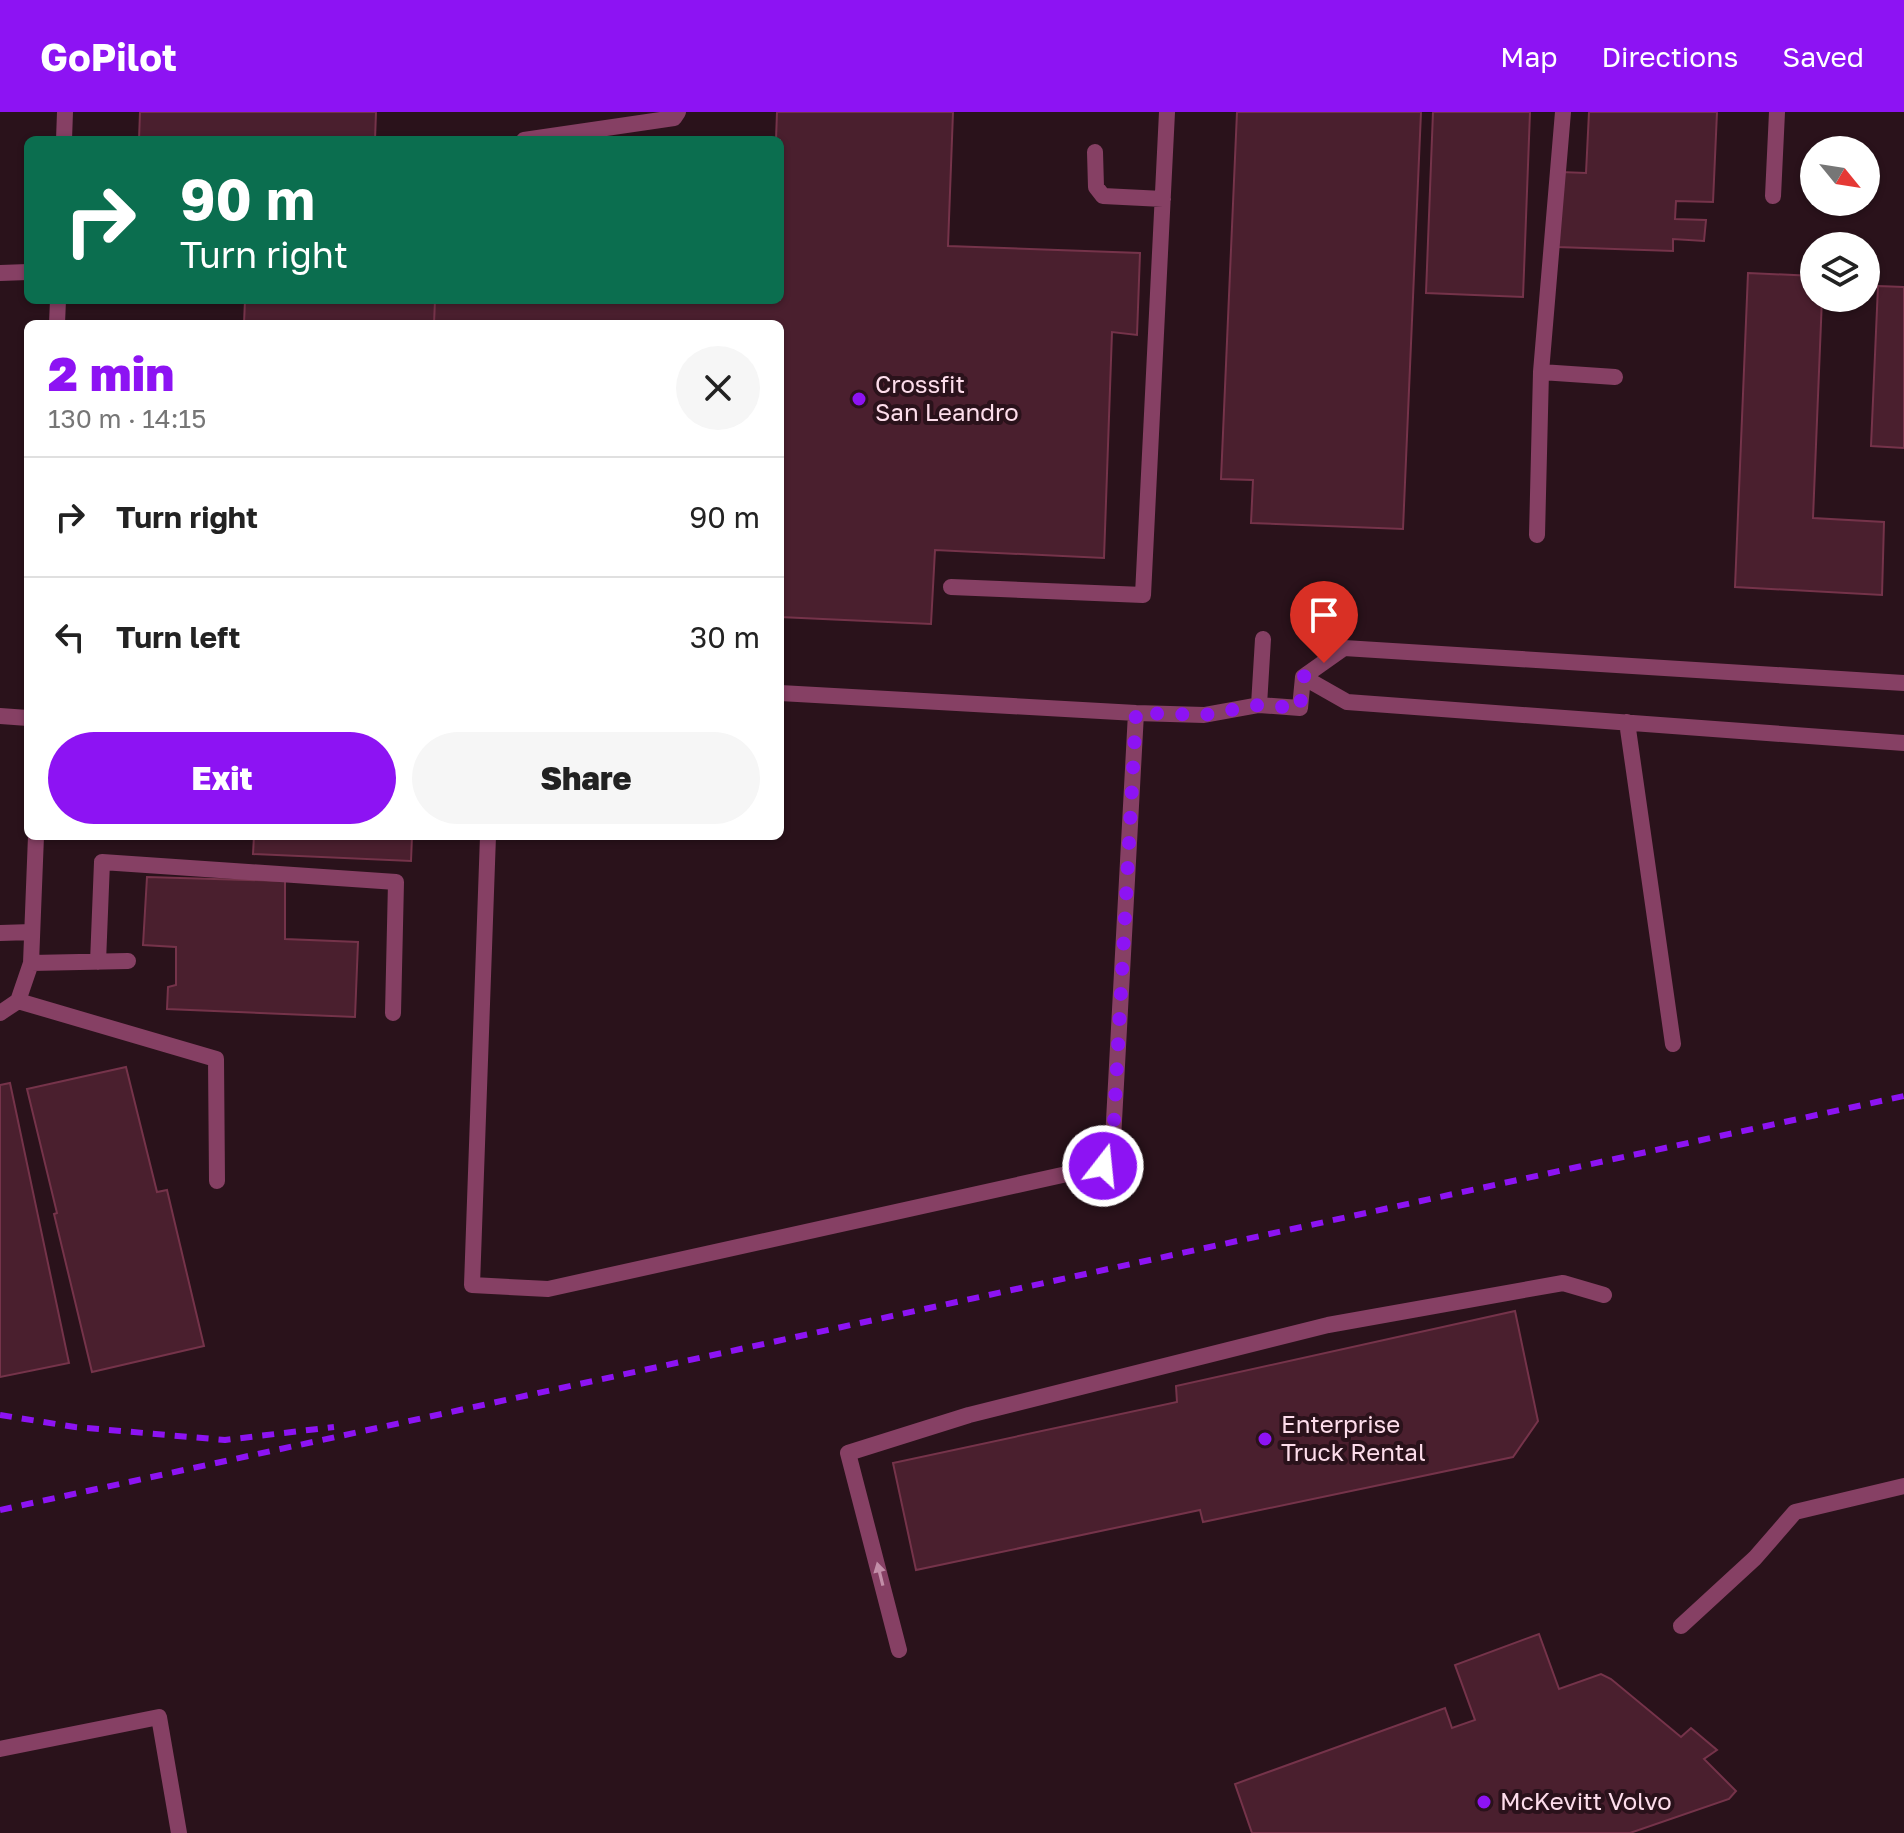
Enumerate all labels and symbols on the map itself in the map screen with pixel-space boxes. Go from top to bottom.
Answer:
north arrow [1800,136,1880,216]
place label: Crossfit San Leandro [875,369,1019,426]
marker: Crossfit San Leandro [850,390,868,408]
pin [1290,581,1358,663]
position arrow [1061,1124,1145,1208]
place label: Enterprise Truck Rental [1281,1409,1426,1466]
marker: Enterprise Truck Rental [1256,1430,1274,1448]
one-way arrow [874,1562,886,1587]
place label: McKevitt Volvo [1500,1786,1672,1815]
marker: McKevitt Volvo [1475,1793,1493,1811]

